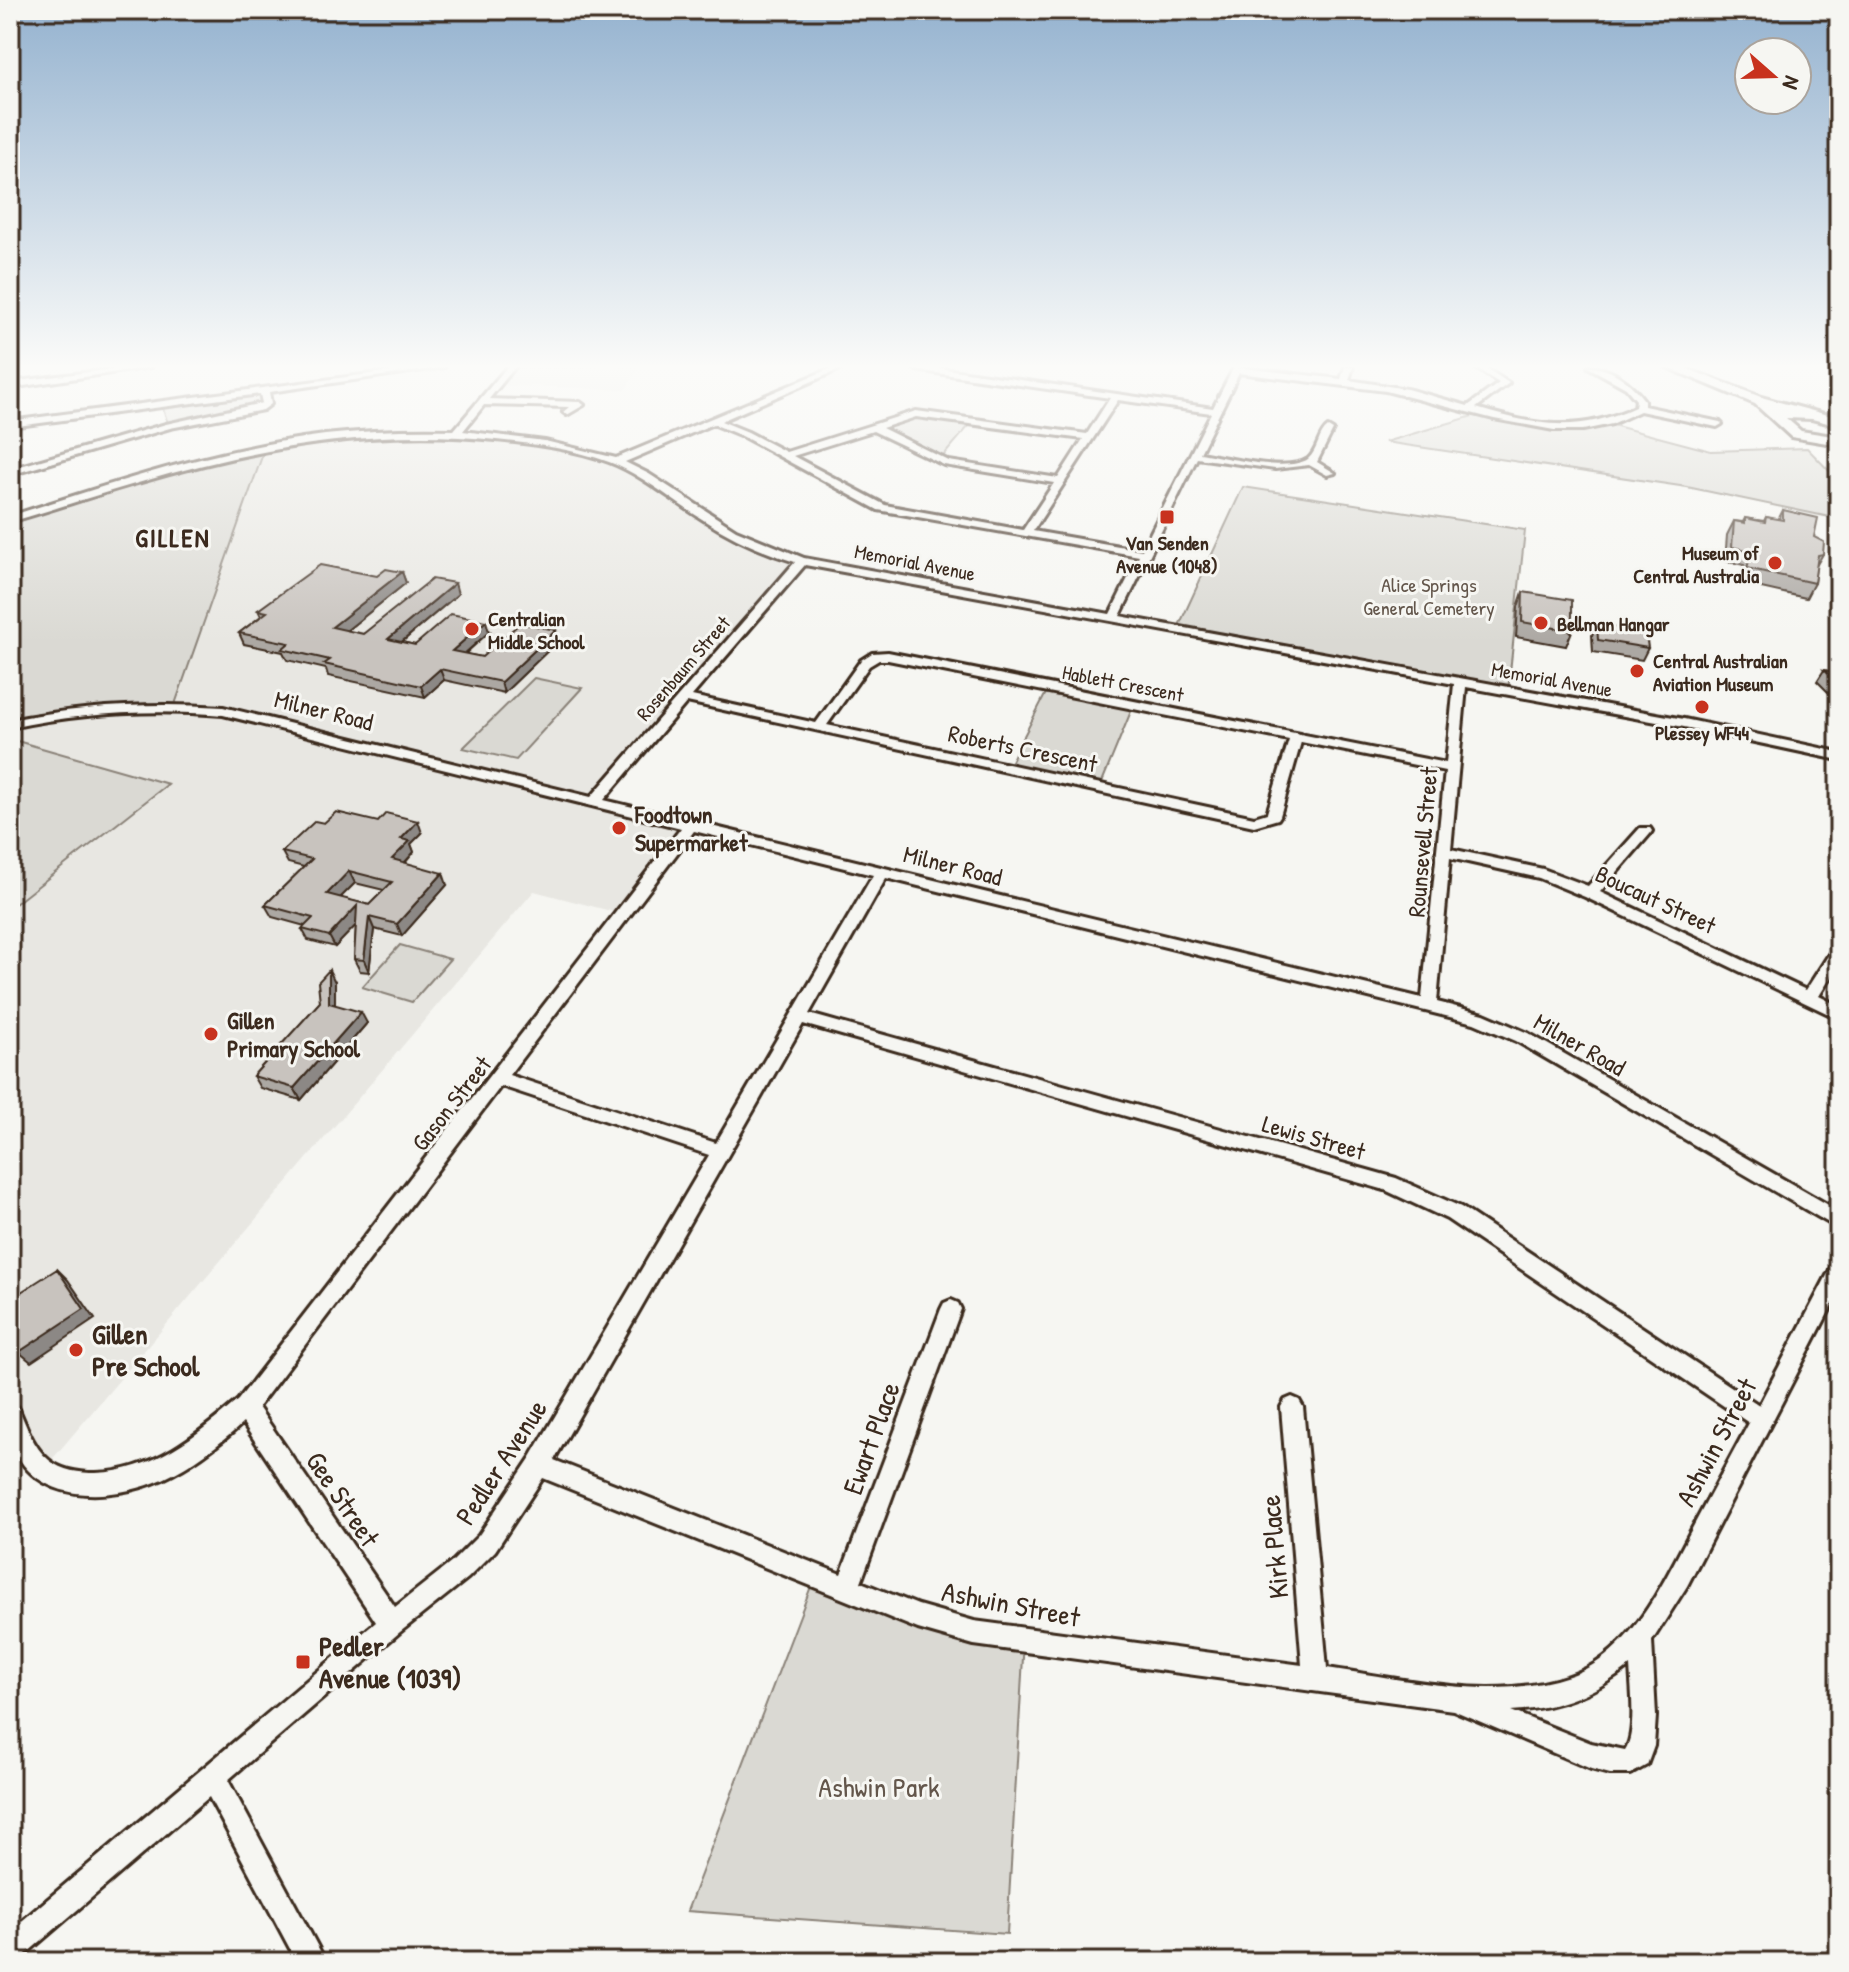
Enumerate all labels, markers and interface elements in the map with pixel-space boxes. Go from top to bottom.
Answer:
north arrow [1733,36,1813,116]
text: N [1776,72,1808,94]
marker: Van Senden Avenue (1048) [1158,508,1176,526]
district label: GILLEN [135,520,211,555]
place label: Van Senden Avenue (1048) [1116,529,1218,579]
street label: Memorial Avenue [852,537,978,587]
place label: Museum of Central Australia [1633,539,1760,589]
marker: Museum of Central Australia [1766,554,1784,572]
park label: Alice Springs General Cemetery [1363,571,1495,621]
place label: Centralian Middle School [488,605,585,655]
street label: Rosenbaum Street [630,609,737,726]
place label: Bellman Hangar [1557,610,1670,638]
marker: Bellman Hangar [1532,614,1550,632]
marker: Centralian Middle School [463,620,481,638]
place label: Central Australian Aviation Museum [1653,647,1788,697]
street label: Memorial Avenue [1489,655,1615,703]
street label: Hablett Crescent [1060,658,1187,708]
marker: Central Australian Aviation Museum [1628,662,1646,680]
street label: Milner Road [271,682,377,738]
marker: Plessey WF44 [1693,698,1711,716]
street label: Roberts Crescent [946,717,1101,780]
place label: Plessey WF44 [1655,719,1750,747]
street label: Rounsevell Street [1399,765,1445,918]
place label: Foodtown Supermarket [634,798,748,859]
marker: Foodtown Supermarket [610,819,628,837]
street label: Milner Road [900,837,1006,893]
street label: Boucaut Street [1591,857,1722,941]
place label: Gillen Primary School [227,1004,361,1065]
street label: Milner Road [1528,1005,1632,1083]
marker: Gillen Primary School [202,1025,220,1043]
street label: Gason Street [404,1048,499,1157]
street label: Lewis Street [1259,1107,1370,1167]
place label: Gillen Pre School [92,1315,200,1385]
marker: Gillen Pre School [67,1341,85,1359]
street label: Ashwin Street [1666,1371,1766,1513]
street label: Ewart Place [833,1376,909,1500]
street label: Pedler Avenue [446,1392,556,1532]
street label: Gee Street [297,1444,389,1554]
street label: Kirk Place [1251,1494,1297,1600]
street label: Ashwin Street [939,1572,1084,1636]
place label: Pedler Avenue (1039) [319,1627,462,1697]
marker: Pedler Avenue (1039) [294,1653,312,1671]
park label: Ashwin Park [818,1768,940,1806]

